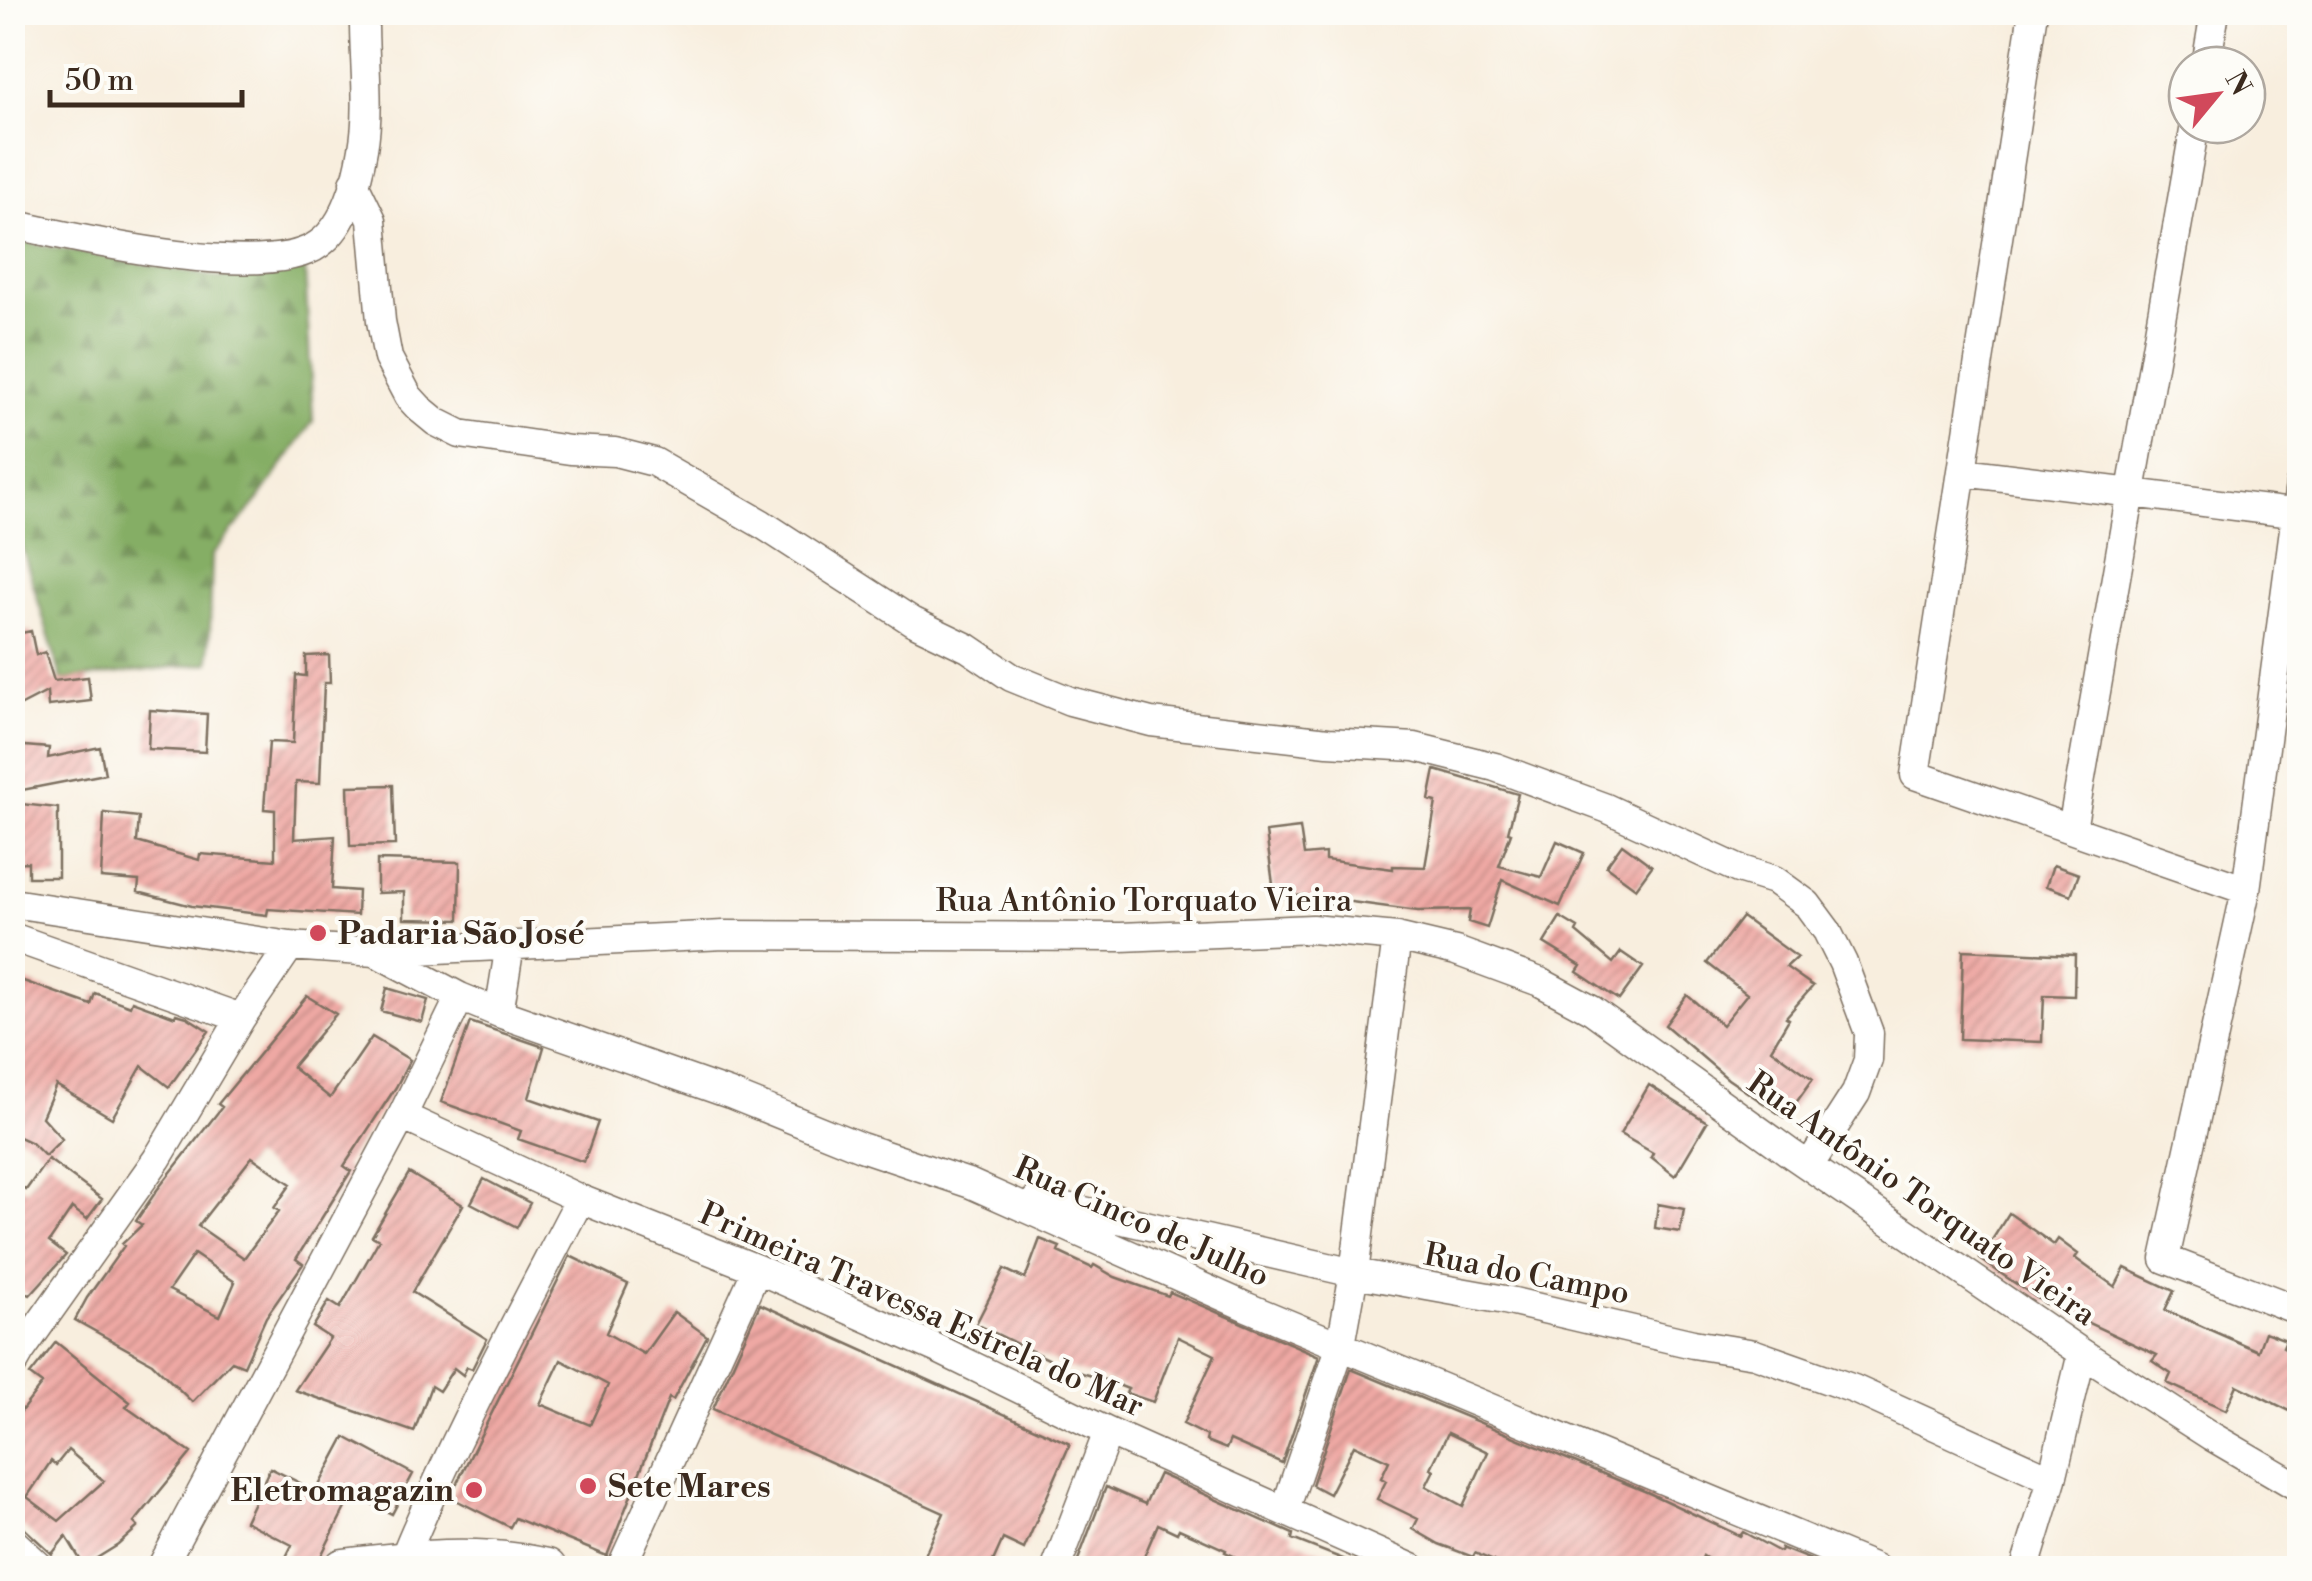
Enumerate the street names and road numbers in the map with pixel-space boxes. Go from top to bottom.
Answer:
street label: Rua Antônio Torquato Vieira [936,881,1353,921]
street label: Rua Antônio Torquato Vieira [1739,1063,2104,1335]
street label: Rua Cinco de Julho [1008,1148,1275,1296]
street label: Primeira Travessa Estrela do Mar [693,1194,1150,1426]
street label: Rua do Campo [1421,1234,1633,1314]

